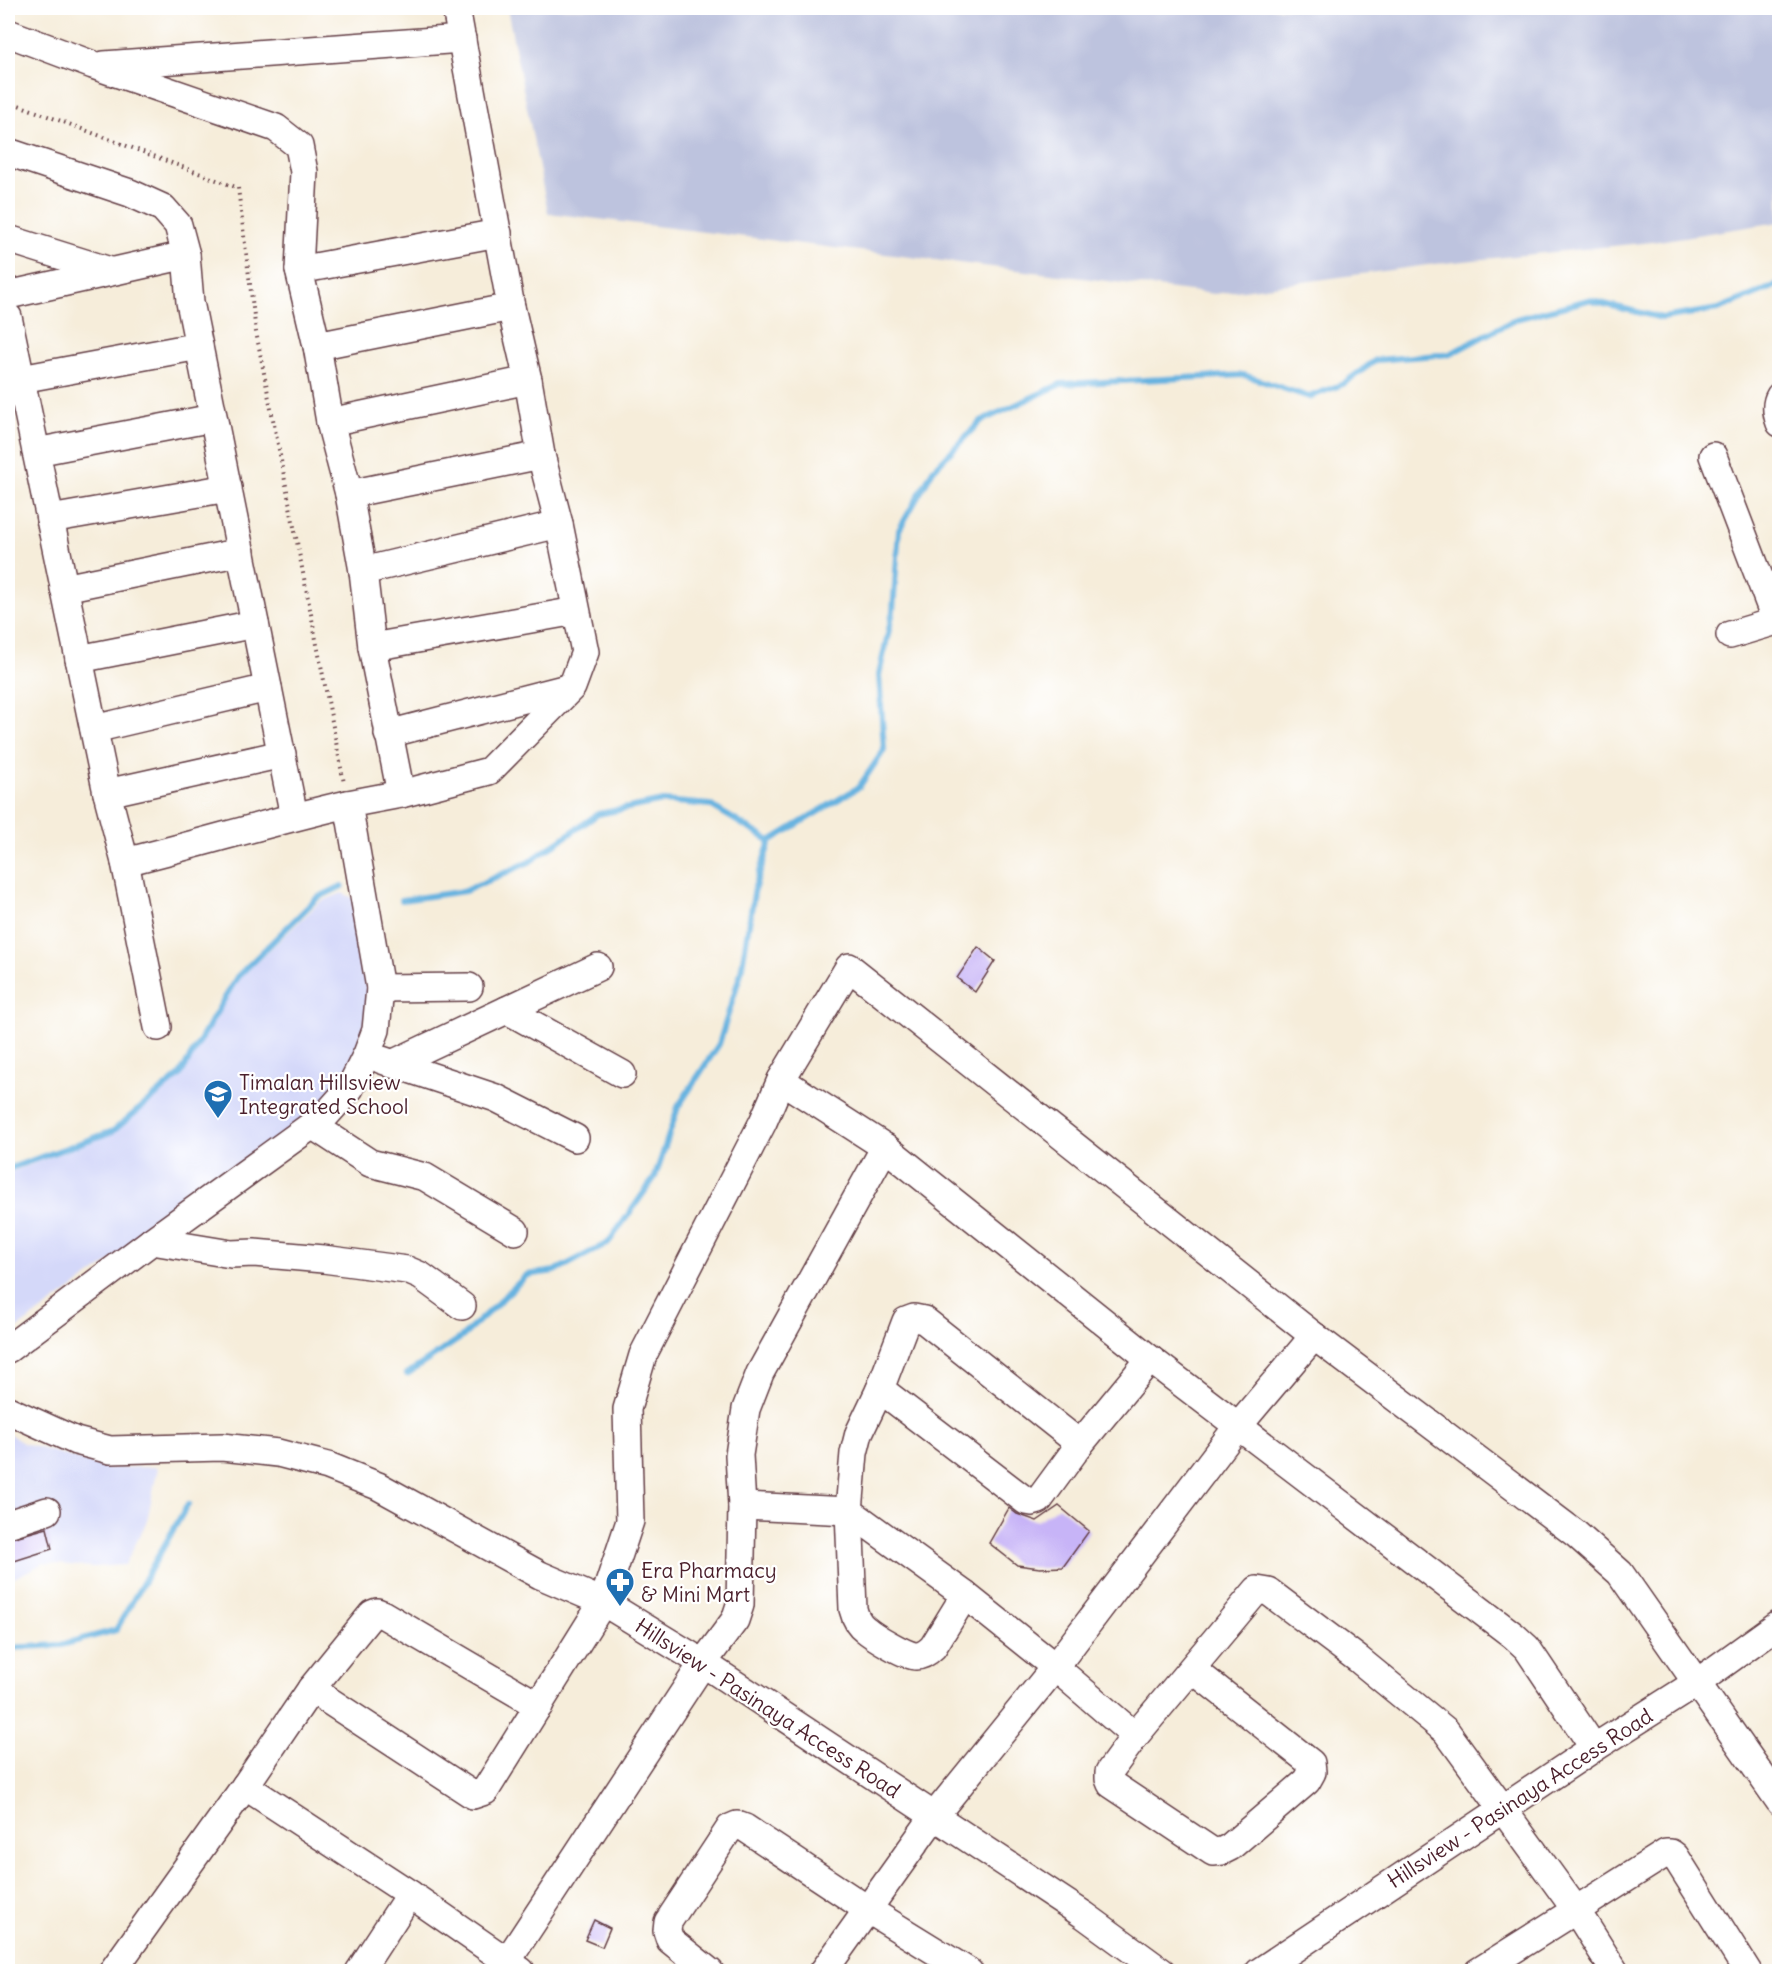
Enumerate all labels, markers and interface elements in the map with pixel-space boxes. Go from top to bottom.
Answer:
place label: Timalan Hillsview Integrated School [239,1069,409,1120]
school or university icon: Timalan Hillsview Integrated School [202,1078,234,1120]
place label: Era Pharmacy & Mini Mart [641,1557,777,1608]
pharmacy icon: Era Pharmacy & Mini Mart [604,1566,636,1608]
street label: Hillsview - Pasinaya Access Road [630,1612,906,1804]
street label: Hillsview - Pasinaya Access Road [1382,1702,1658,1894]

